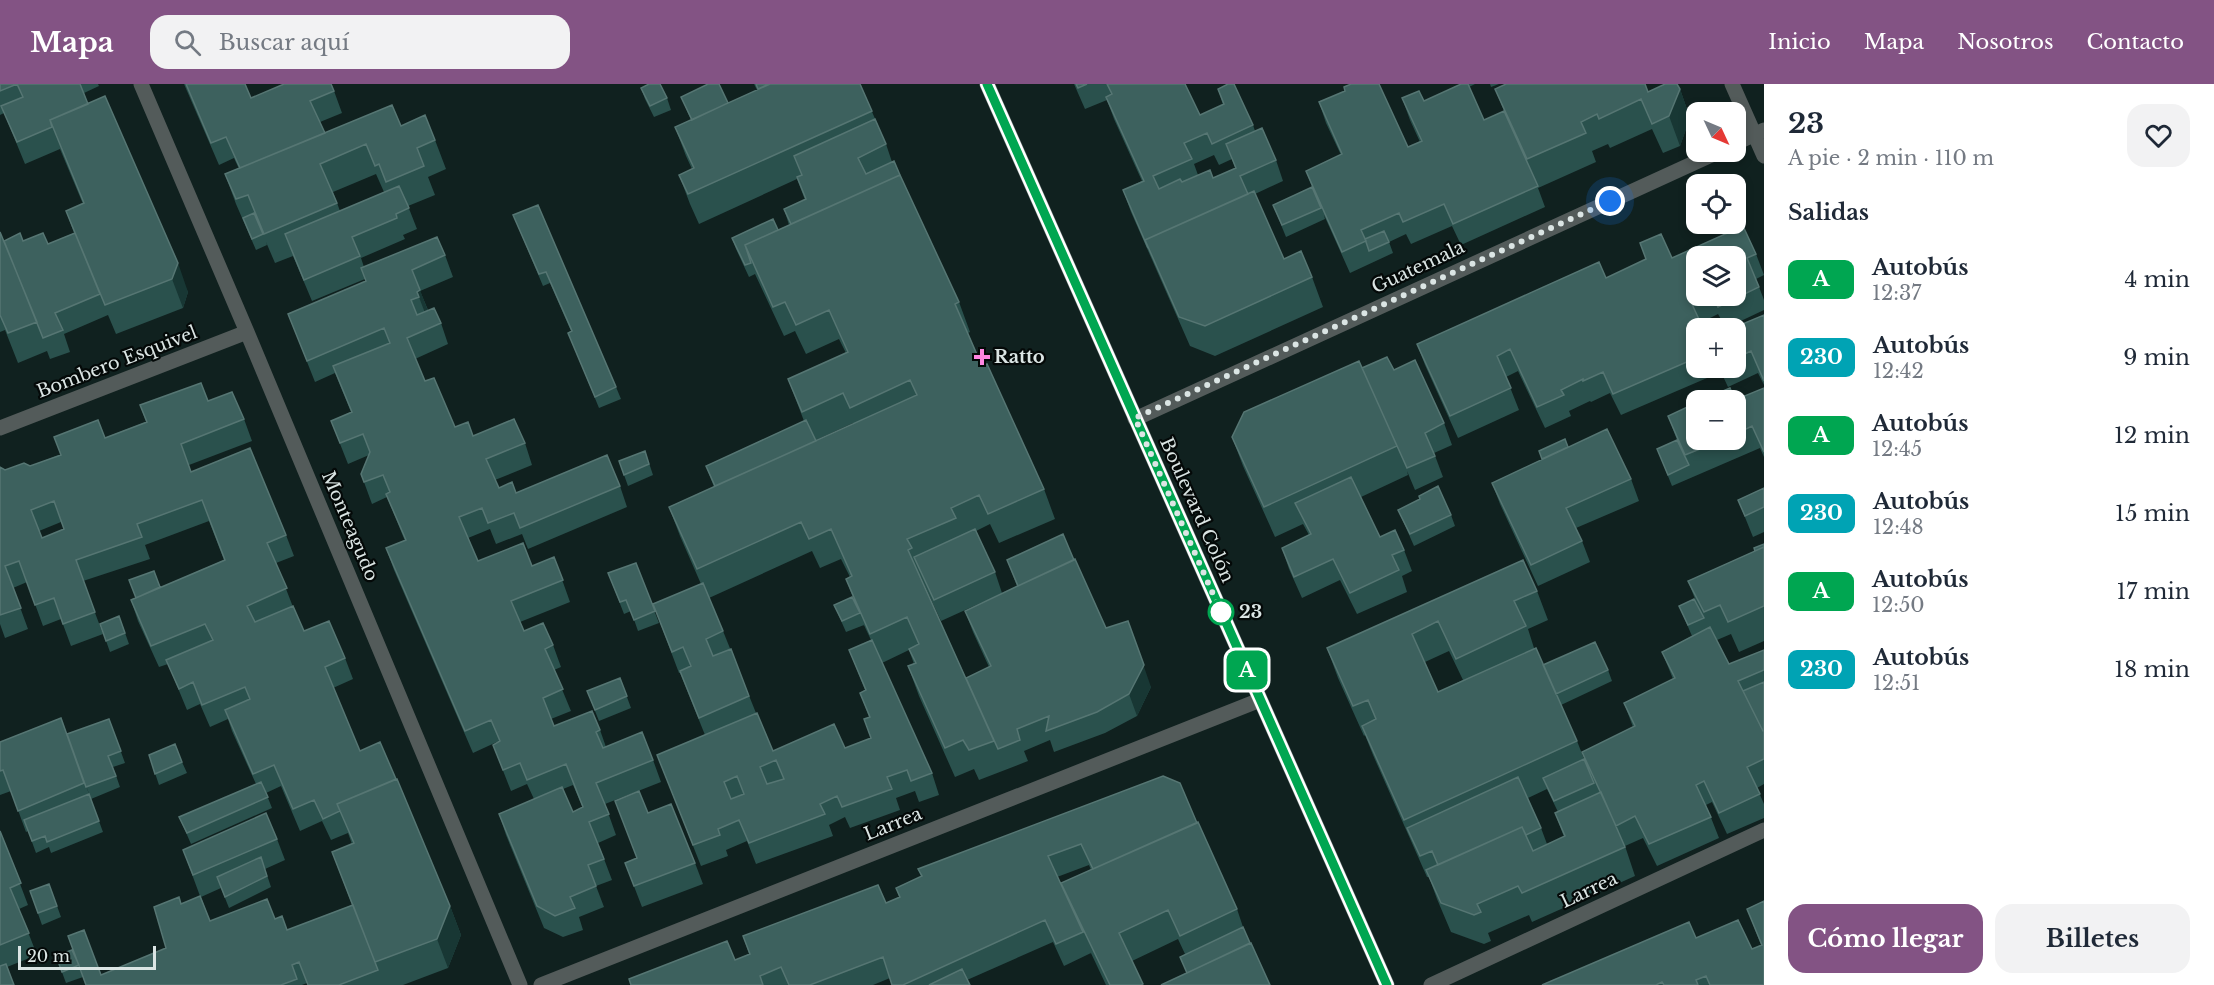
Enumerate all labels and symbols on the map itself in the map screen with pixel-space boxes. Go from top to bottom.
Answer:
north arrow [1686,102,1746,162]
your location [1595,186,1625,216]
street label: Guatemala [1368,236,1468,298]
street label: Bombero Esquivel [34,321,201,403]
place label: Ratto [994,346,1045,368]
marker: Ratto [975,350,989,364]
street label: Boulevard Colón [1155,434,1239,586]
street label: Monteagudo [317,468,383,584]
marker: 23 [1208,599,1234,625]
place label: 23 [1239,601,1262,623]
line badge: A [1228,650,1266,690]
street label: Larrea [861,802,925,845]
street label: Larrea [1557,867,1621,913]
scale bar [18,943,156,970]

